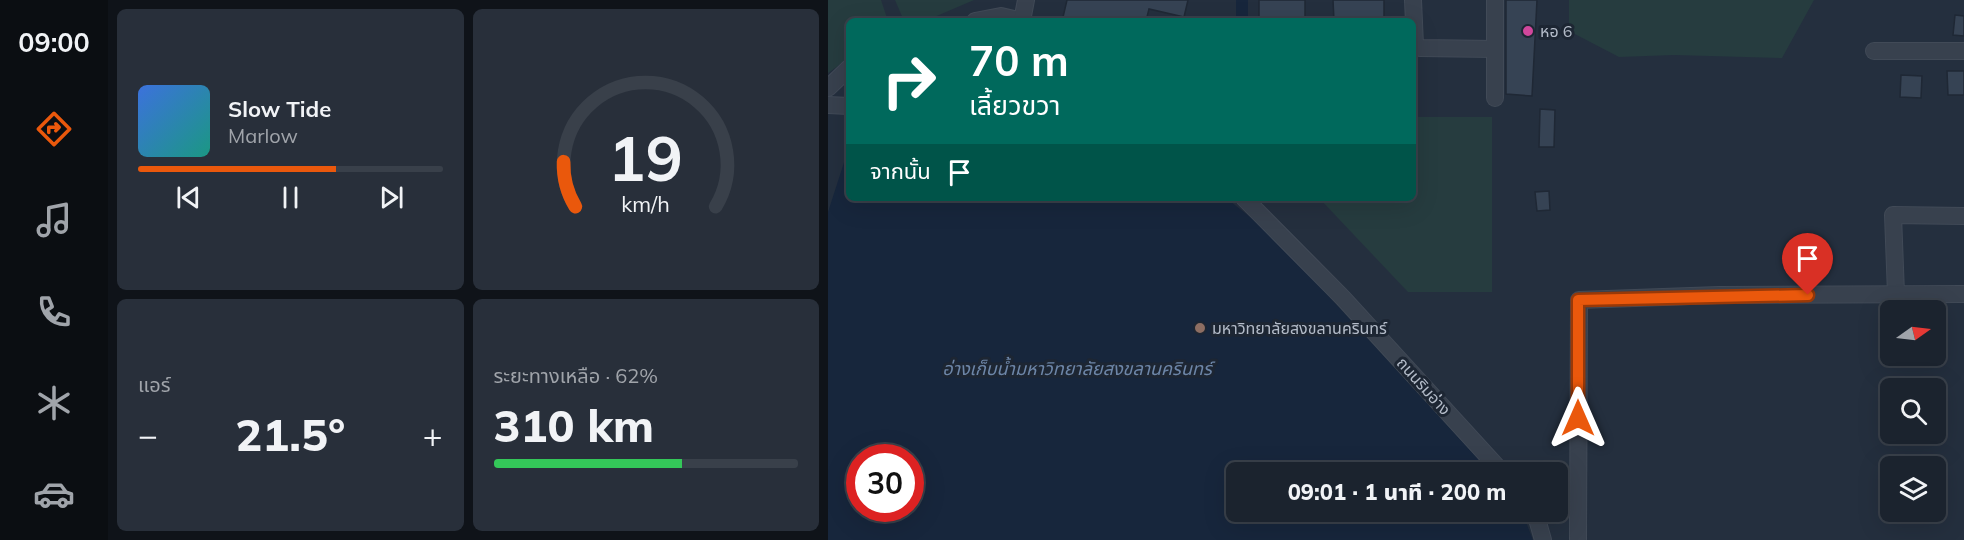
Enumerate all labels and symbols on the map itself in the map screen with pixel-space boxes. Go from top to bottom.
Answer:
place label: หอ 6 [1540,21,1572,41]
marker: หอ 6 [1521,24,1535,38]
pin [1782,233,1833,295]
north arrow [1880,300,1946,366]
place label: มหาวิทยาลัยสงขลานครินทร์ [1212,318,1388,338]
marker: มหาวิทยาลัยสงขลานครินทร์ [1193,321,1207,335]
street label: ถนนริมอ่าง [1393,353,1455,419]
water label: อ่างเก็บน้ำมหาวิทยาลัยสงขลานครินทร์ [942,356,1216,380]
position arrow [1546,386,1610,450]
speed limit sign: 30 [846,444,924,522]

